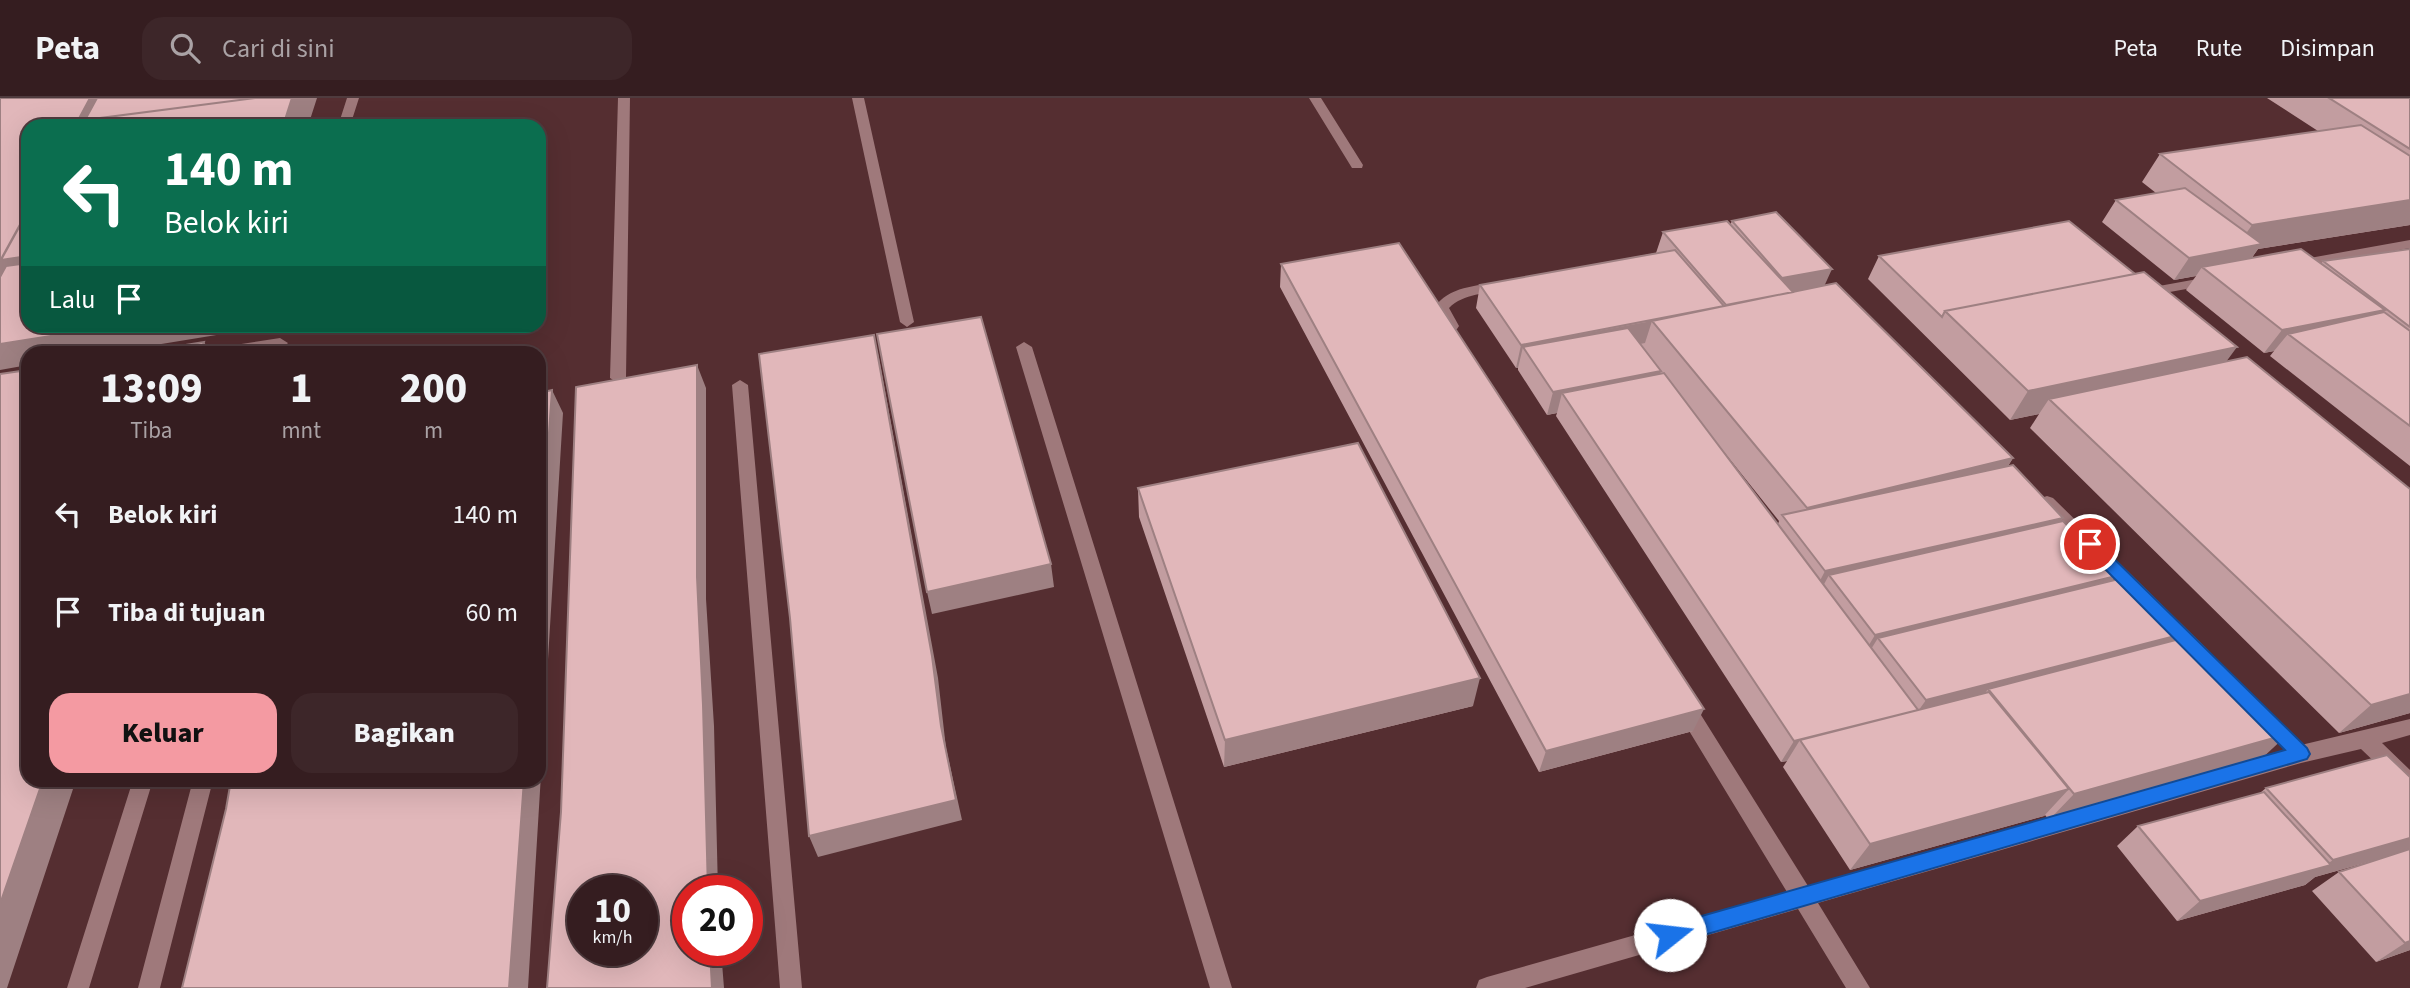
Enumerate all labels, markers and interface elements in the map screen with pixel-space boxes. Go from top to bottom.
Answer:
search box [142,17,632,80]
text: Peta [35,25,100,72]
icon: search [166,29,204,67]
text: Cari di sini [222,30,335,67]
text: Peta [2113,31,2158,66]
text: Rute [2196,31,2242,66]
text: Disimpan [2280,31,2375,66]
text: 140 m [164,135,293,205]
icon: left [49,147,140,238]
text: Belok kiri [164,200,289,246]
icon: arrive [110,280,148,318]
text: Lalu [49,281,96,318]
text: 13:09 [100,359,203,419]
text: 1 [290,359,312,419]
text: 200 [400,359,467,419]
text: Tiba [130,414,172,447]
text: mnt [281,414,321,447]
text: m [424,414,443,447]
icon: left [49,495,87,533]
text: Belok kiri [108,496,217,533]
text: 140 m [452,496,518,533]
pin [2060,514,2120,574]
icon: arrive [2071,525,2109,563]
icon: arrive [49,593,87,631]
text: Tiba di tujuan [108,594,266,631]
text: 60 m [465,594,518,631]
button: Keluar [49,693,277,773]
button: Bagikan [291,693,518,773]
speed limit sign: 20 [672,875,763,966]
text: 10 [594,886,631,936]
position arrow [1633,898,1707,972]
text: km/h [593,925,632,950]

